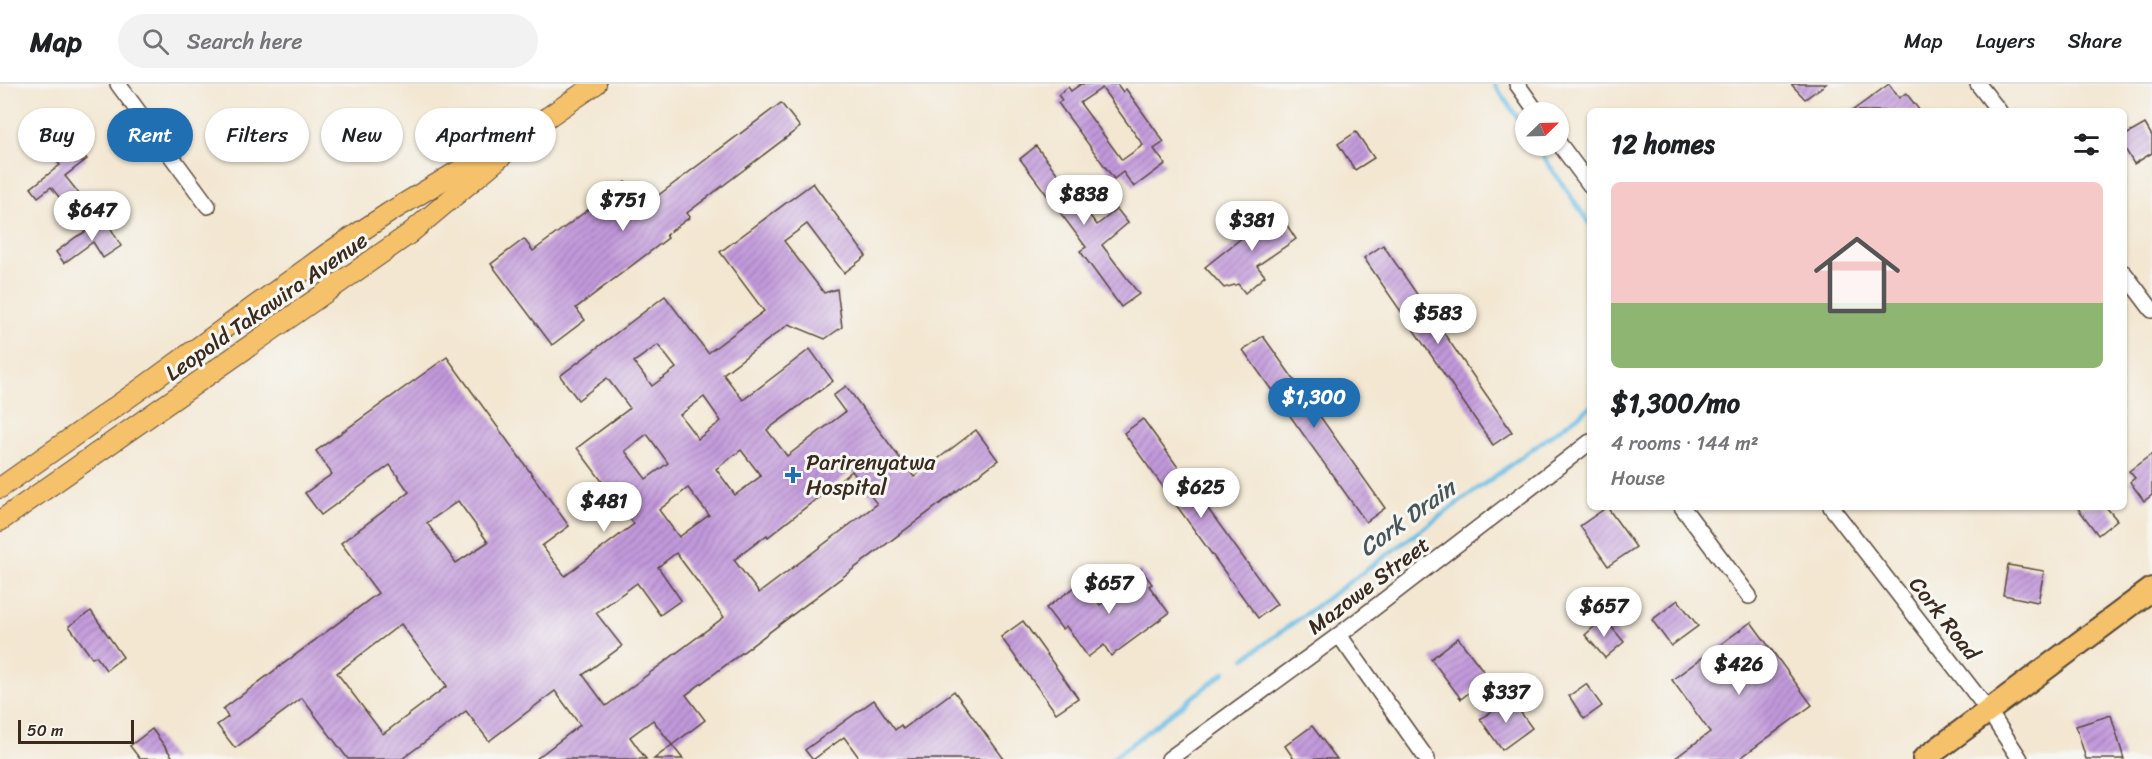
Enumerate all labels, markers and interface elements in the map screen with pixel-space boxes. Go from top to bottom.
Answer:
search box [118,14,538,68]
text: Map [30,17,82,66]
text: Search here [187,22,303,61]
text: Map [1904,22,1943,60]
text: Layers [1976,22,2035,60]
text: Share [2068,22,2122,60]
icon: search [139,25,172,58]
north arrow [1515,102,1569,156]
map controls [1515,102,1569,156]
chip: Buy [18,108,95,162]
chip: Rent [107,108,193,162]
chip: Filters [205,108,309,162]
chip: New [321,108,403,162]
chip: Apartment [415,108,556,162]
text: 12 homes [1611,121,1715,167]
icon: filters [2070,128,2103,161]
pin: $838 [1048,175,1120,226]
text: $838 [1060,177,1108,212]
pin: $751 [587,181,659,232]
text: $751 [600,183,646,218]
pin: $647 [56,191,128,242]
text: $647 [68,193,116,228]
pin: $381 [1216,201,1288,252]
text: $381 [1229,203,1275,238]
street label: Leopold Takawira Avenue [156,221,376,391]
icon: home [1803,221,1911,329]
pin: $583 [1402,294,1474,345]
text: $583 [1414,296,1462,331]
pin: $1,300 [1265,378,1363,429]
text: $1,300 [1282,380,1346,415]
text: $1,300/mo [1611,380,1740,426]
text: 4 rooms · 144 m² [1611,426,1759,461]
place label: Parirenyatwa Hospital [806,443,936,507]
text: House [1611,461,1665,496]
marker: Parirenyatwa Hospital [784,466,802,484]
water label: Cork Drain [1349,466,1467,568]
pin: $625 [1165,468,1237,519]
text: $625 [1177,470,1225,505]
pin: $481 [568,482,640,533]
text: $481 [581,484,627,519]
street label: Mazowe Street [1298,526,1439,645]
pin: $657 [1073,564,1145,615]
text: $657 [1085,566,1133,601]
street label: Cork Road [1899,567,1991,670]
pin: $657 [1568,587,1640,638]
text: $657 [1580,589,1628,624]
pin: $426 [1703,645,1775,696]
text: $426 [1715,647,1763,682]
pin: $337 [1470,673,1542,724]
text: $337 [1483,675,1529,710]
text: 50 m [27,716,63,745]
scale bar [18,717,134,744]

